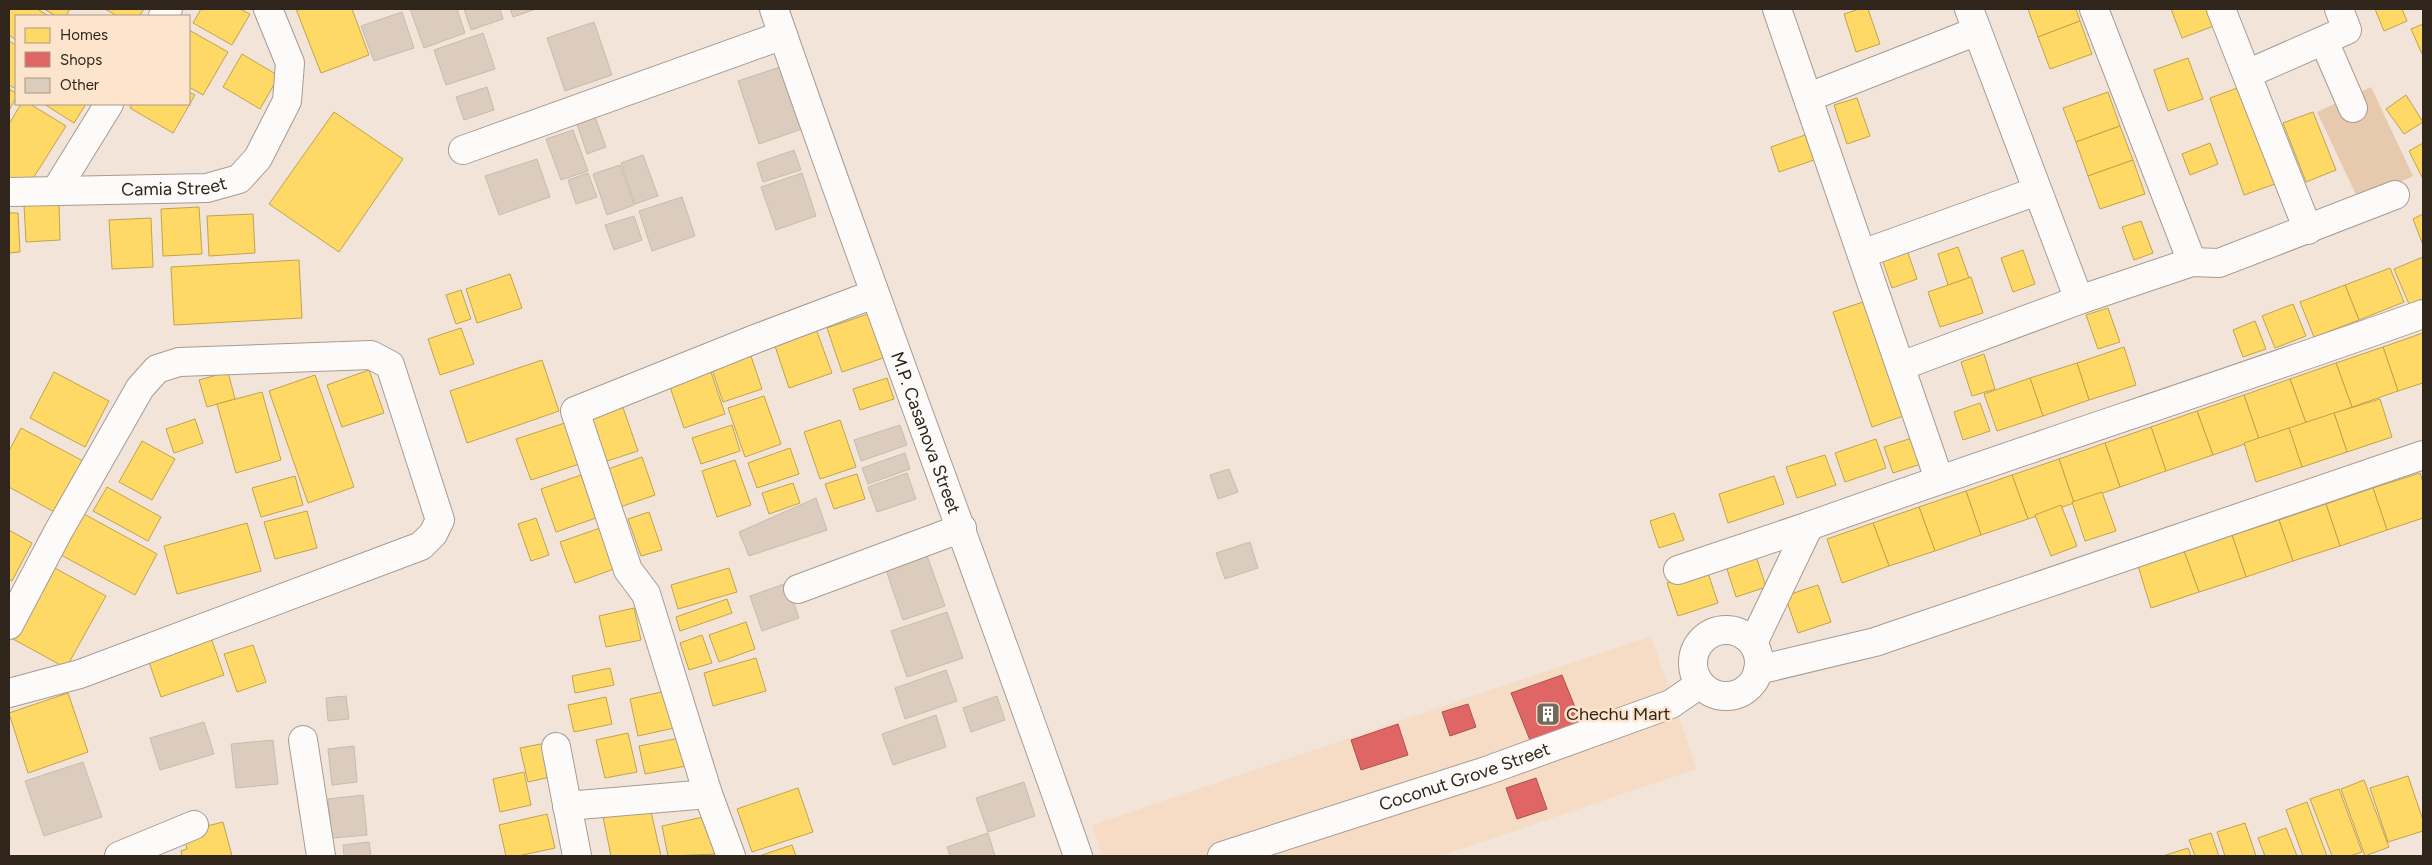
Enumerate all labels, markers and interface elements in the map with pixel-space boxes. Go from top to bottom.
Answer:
legend [15,15,190,105]
text: Homes [60,26,108,44]
text: Shops [60,51,102,69]
text: Other [60,76,99,94]
street label: Camia Street [121,172,229,201]
street label: M.P. Casanova Street [886,349,965,517]
building icon: Chechu Mart [1535,701,1561,727]
place label: Chechu Mart [1566,703,1671,725]
street label: Coconut Grove Street [1376,738,1553,816]

